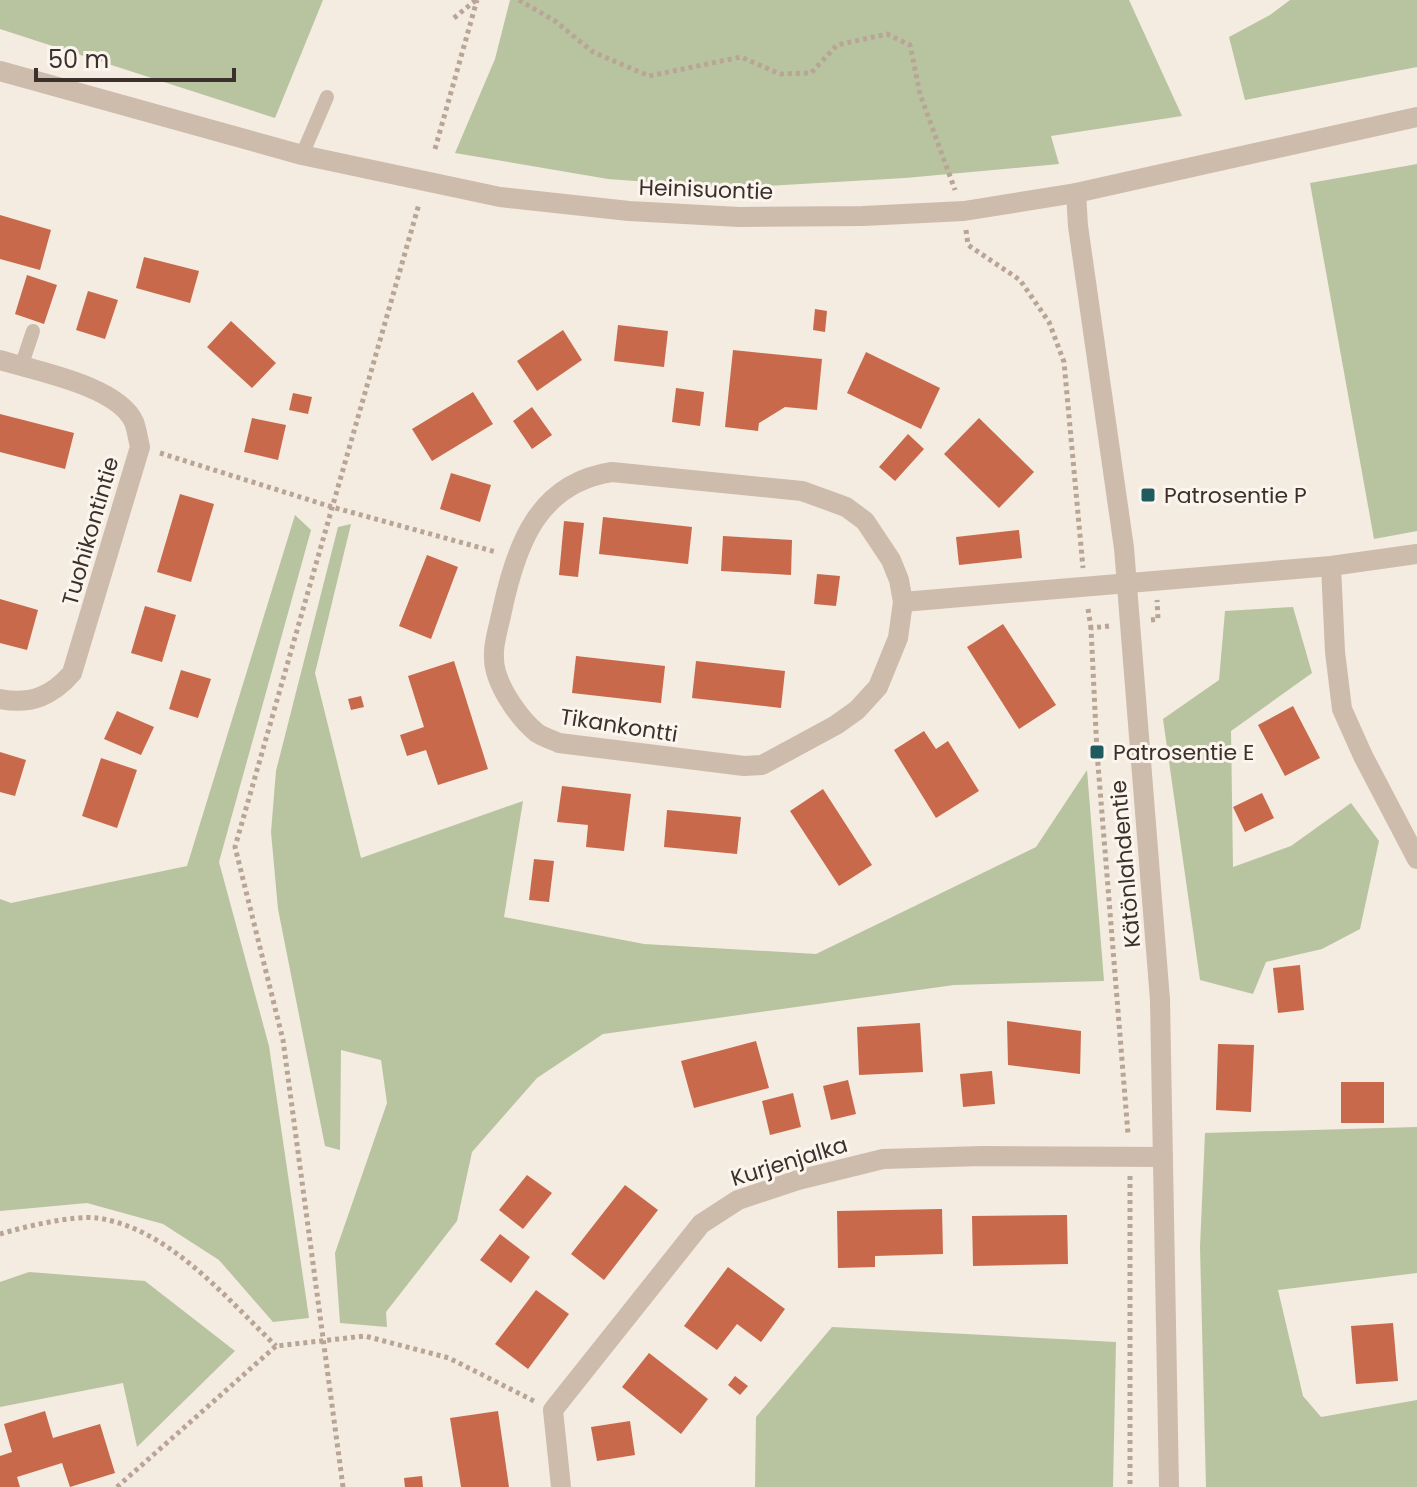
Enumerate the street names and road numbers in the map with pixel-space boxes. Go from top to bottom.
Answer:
street label: Heinisuontie [638,172,774,207]
street label: Tuohikontintie [54,453,127,609]
street label: Tikankontti [558,701,680,750]
street label: Kätönlahdentie [1103,779,1148,949]
street label: Kurjenjalka [727,1129,851,1194]

